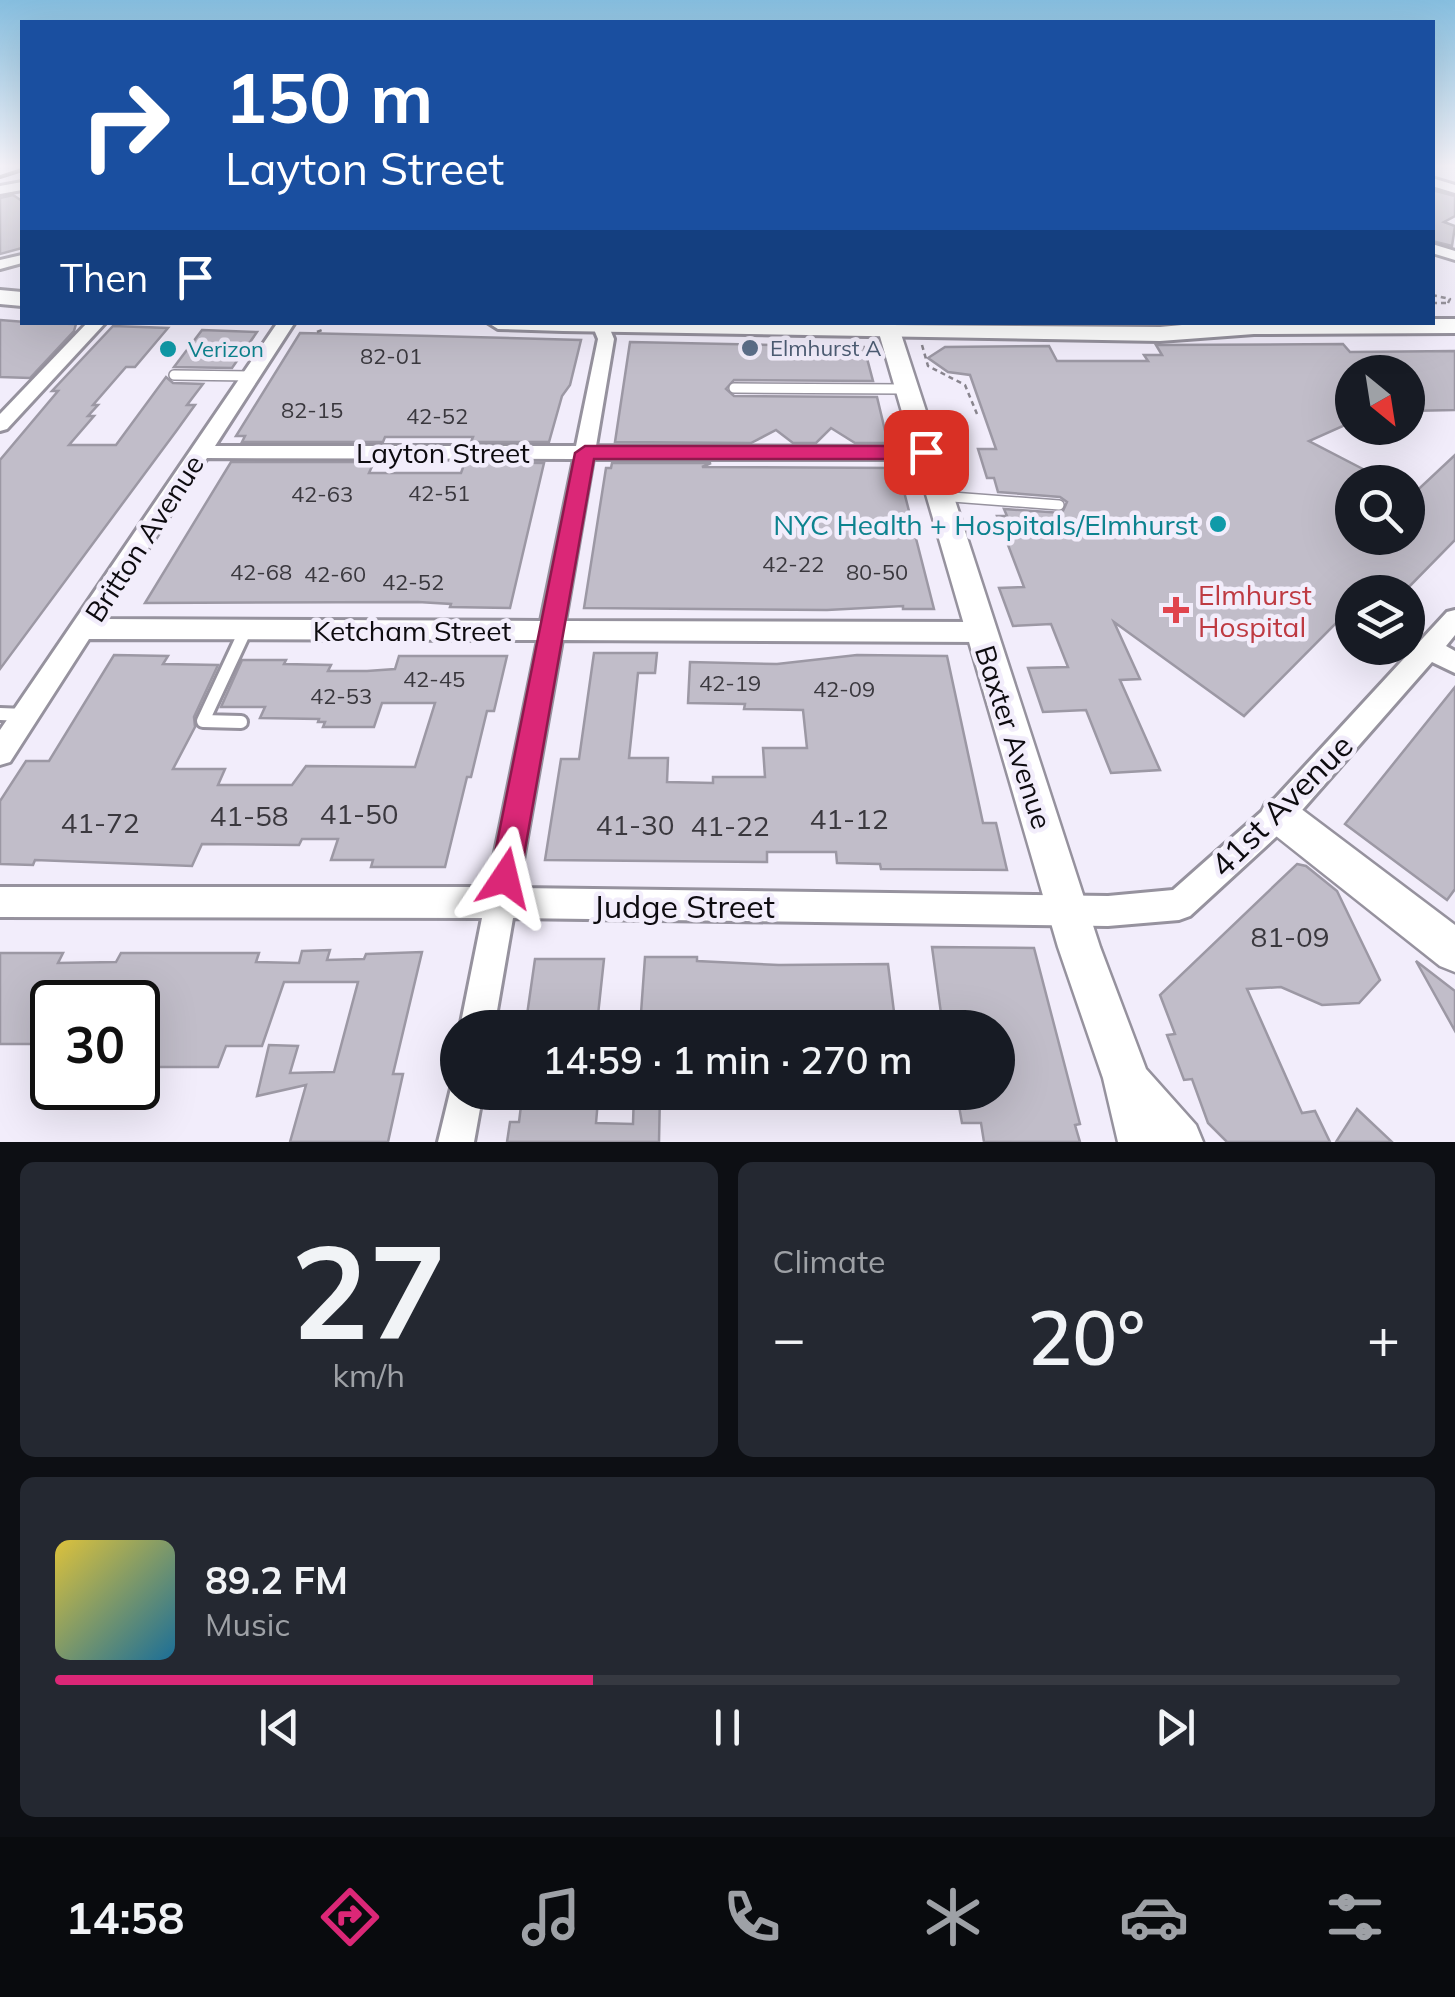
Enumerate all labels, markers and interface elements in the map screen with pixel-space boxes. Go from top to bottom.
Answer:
text: 150 m [225,53,433,141]
icon: right [60,60,190,190]
text: Layton Street [225,140,504,196]
icon: arrive [168,250,223,305]
text: Then [60,254,148,302]
place label: Elmhurst A [770,334,881,362]
place label: Verizon [188,335,264,363]
marker: Elmhurst A [739,337,761,359]
marker: Verizon [157,338,179,360]
house number: 82-01 [360,342,422,370]
north arrow [1335,355,1425,445]
map controls [1335,355,1425,665]
house number: 82-15 [281,396,343,424]
house number: 42-52 [406,402,468,430]
pin [884,410,969,495]
icon: arrive [899,425,954,480]
street label: Layton Street [356,435,530,470]
street label: Britton Avenue [77,448,211,628]
button: search [1335,465,1425,555]
house number: 42-51 [408,479,470,507]
house number: 42-63 [291,480,353,508]
place label: NYC Health + Hospitals/Elmhurst [773,507,1198,542]
marker: NYC Health + Hospitals/Elmhurst [1207,513,1229,535]
house number: 42-22 [762,550,824,578]
house number: 42-68 [230,558,292,586]
house number: 80-50 [846,558,908,586]
house number: 42-60 [304,560,366,588]
house number: 42-52 [382,568,444,596]
button: layers [1335,575,1425,665]
place label: Elmhurst Hospital [1198,577,1312,644]
marker: Elmhurst Hospital [1163,597,1189,623]
street label: Ketcham Street [313,613,512,648]
street label: Baxter Avenue [968,641,1060,833]
house number: 42-45 [403,665,465,693]
house number: 42-19 [699,669,761,697]
house number: 42-09 [813,675,875,703]
house number: 42-53 [310,682,372,710]
street label: 41st Avenue [1201,725,1361,885]
house number: 41-50 [319,796,399,831]
house number: 41-58 [209,798,289,833]
house number: 41-12 [809,801,889,836]
house number: 41-72 [60,805,140,840]
house number: 41-30 [595,807,675,842]
house number: 41-22 [690,808,770,843]
position arrow [453,826,557,930]
street label: Judge Street [593,886,775,926]
house number: 81-09 [1250,919,1330,954]
speed limit sign: 30 [30,980,160,1110]
text: 14:59 · 1 min · 270 m [542,1036,913,1084]
text: 27 [291,1208,447,1372]
text: Climate [773,1241,885,1281]
text: 20° [1027,1290,1145,1384]
text: − [773,1303,806,1372]
text: + [1367,1303,1400,1372]
text: km/h [333,1355,405,1395]
text: 89.2 FM [205,1556,348,1604]
text: Music [205,1604,290,1644]
icon: previous [252,1700,307,1755]
icon: pause [700,1700,755,1755]
icon: next [1148,1700,1203,1755]
icon: directions [315,1882,385,1952]
icon: music [516,1882,586,1952]
icon: phone [717,1882,787,1952]
icon: climate [918,1882,988,1952]
icon: car [1119,1882,1189,1952]
icon: filters [1320,1882,1390,1952]
text: 14:58 [65,1889,185,1945]

